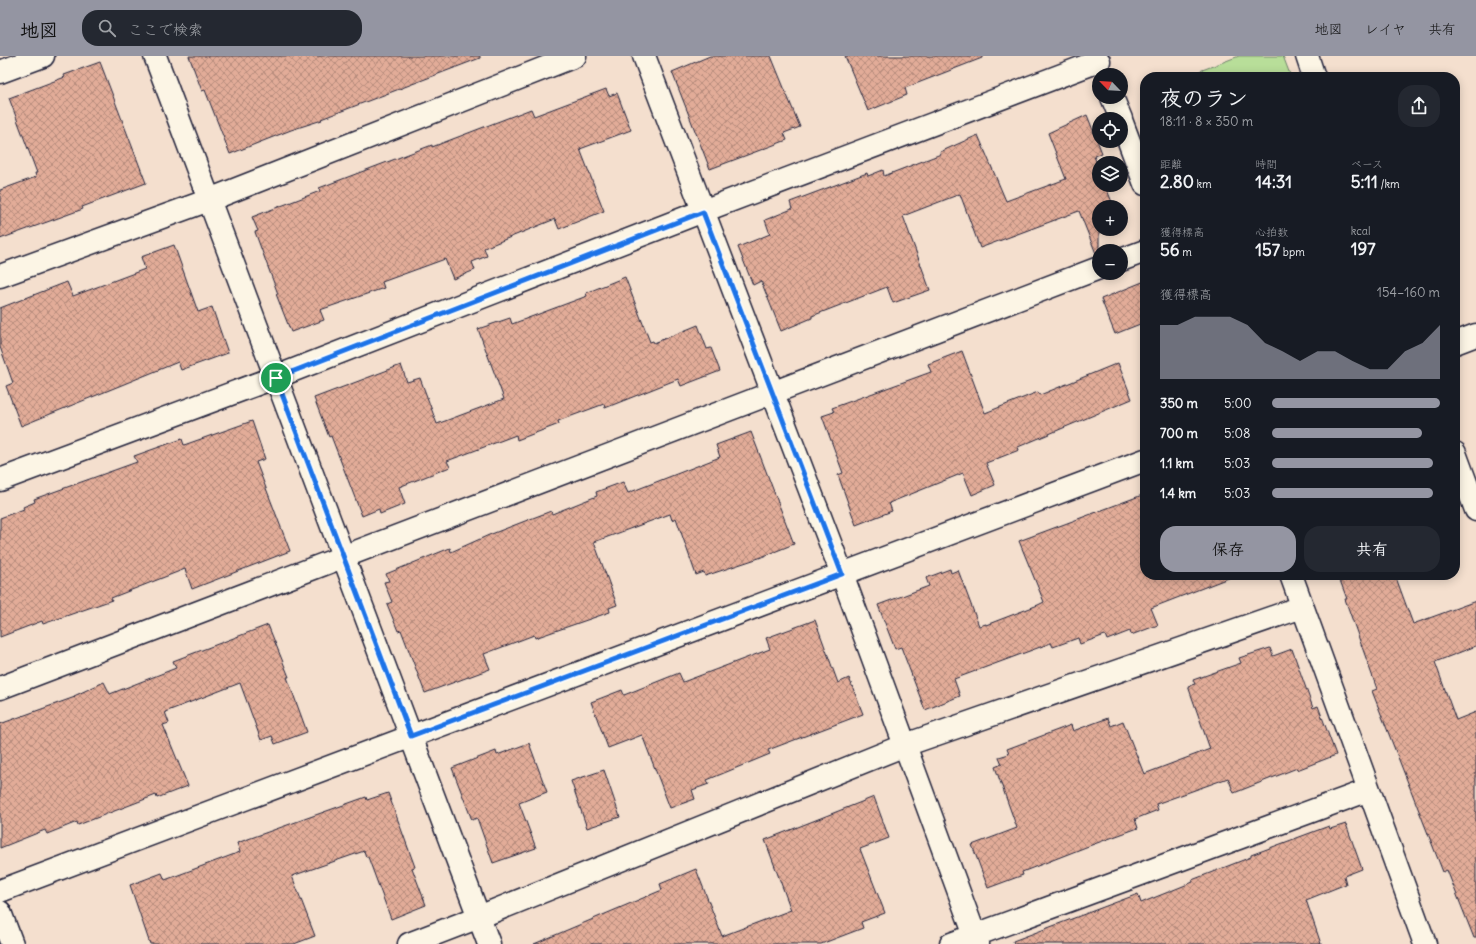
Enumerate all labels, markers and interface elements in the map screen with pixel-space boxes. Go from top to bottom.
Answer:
search box [82,10,362,46]
icon: search [96,17,118,39]
text: 地図 [20,18,58,42]
text: ここで検索 [128,20,203,39]
text: 地図 [1315,20,1343,38]
text: レイヤ [1365,20,1406,38]
text: 共有 [1428,20,1456,38]
north arrow [1092,68,1128,104]
map controls [1092,68,1128,280]
text: 夜のラン [1160,84,1248,112]
button: share [1398,85,1440,127]
button: locate [1092,112,1128,148]
text: 18:11 · 8 × 350 m [1160,113,1253,130]
button: layers [1092,156,1128,192]
text: 距離 [1160,157,1182,171]
text: 時間 [1255,157,1277,171]
text: ペース [1351,157,1383,171]
text: 2.80 [1160,171,1194,193]
text: 14:31 [1255,171,1292,193]
text: 5:11 [1351,171,1378,193]
text: km [1194,177,1212,191]
text: /km [1378,177,1400,191]
button: + [1092,200,1128,236]
text: kcal [1351,224,1370,238]
text: 獲得標高 [1160,225,1204,239]
text: 心拍数 [1255,225,1288,239]
text: 197 [1351,238,1376,260]
text: 56 [1160,239,1180,261]
text: 157 [1255,239,1280,261]
button: − [1092,244,1128,280]
text: m [1180,245,1192,259]
text: bpm [1280,245,1305,259]
text: 154–160 m [1377,284,1440,301]
text: 獲得標高 [1160,286,1212,303]
pin [259,361,293,395]
icon: arrive [265,367,287,389]
text: 350 m [1160,395,1198,412]
text: 5:00 [1224,395,1252,412]
text: 700 m [1160,425,1198,442]
text: 5:08 [1224,425,1250,442]
text: 1.1 km [1160,455,1194,472]
text: 5:03 [1224,455,1250,472]
text: 1.4 km [1160,485,1196,502]
text: 5:03 [1224,485,1250,502]
button: 保存 [1160,526,1296,572]
button: 共有 [1304,526,1440,572]

